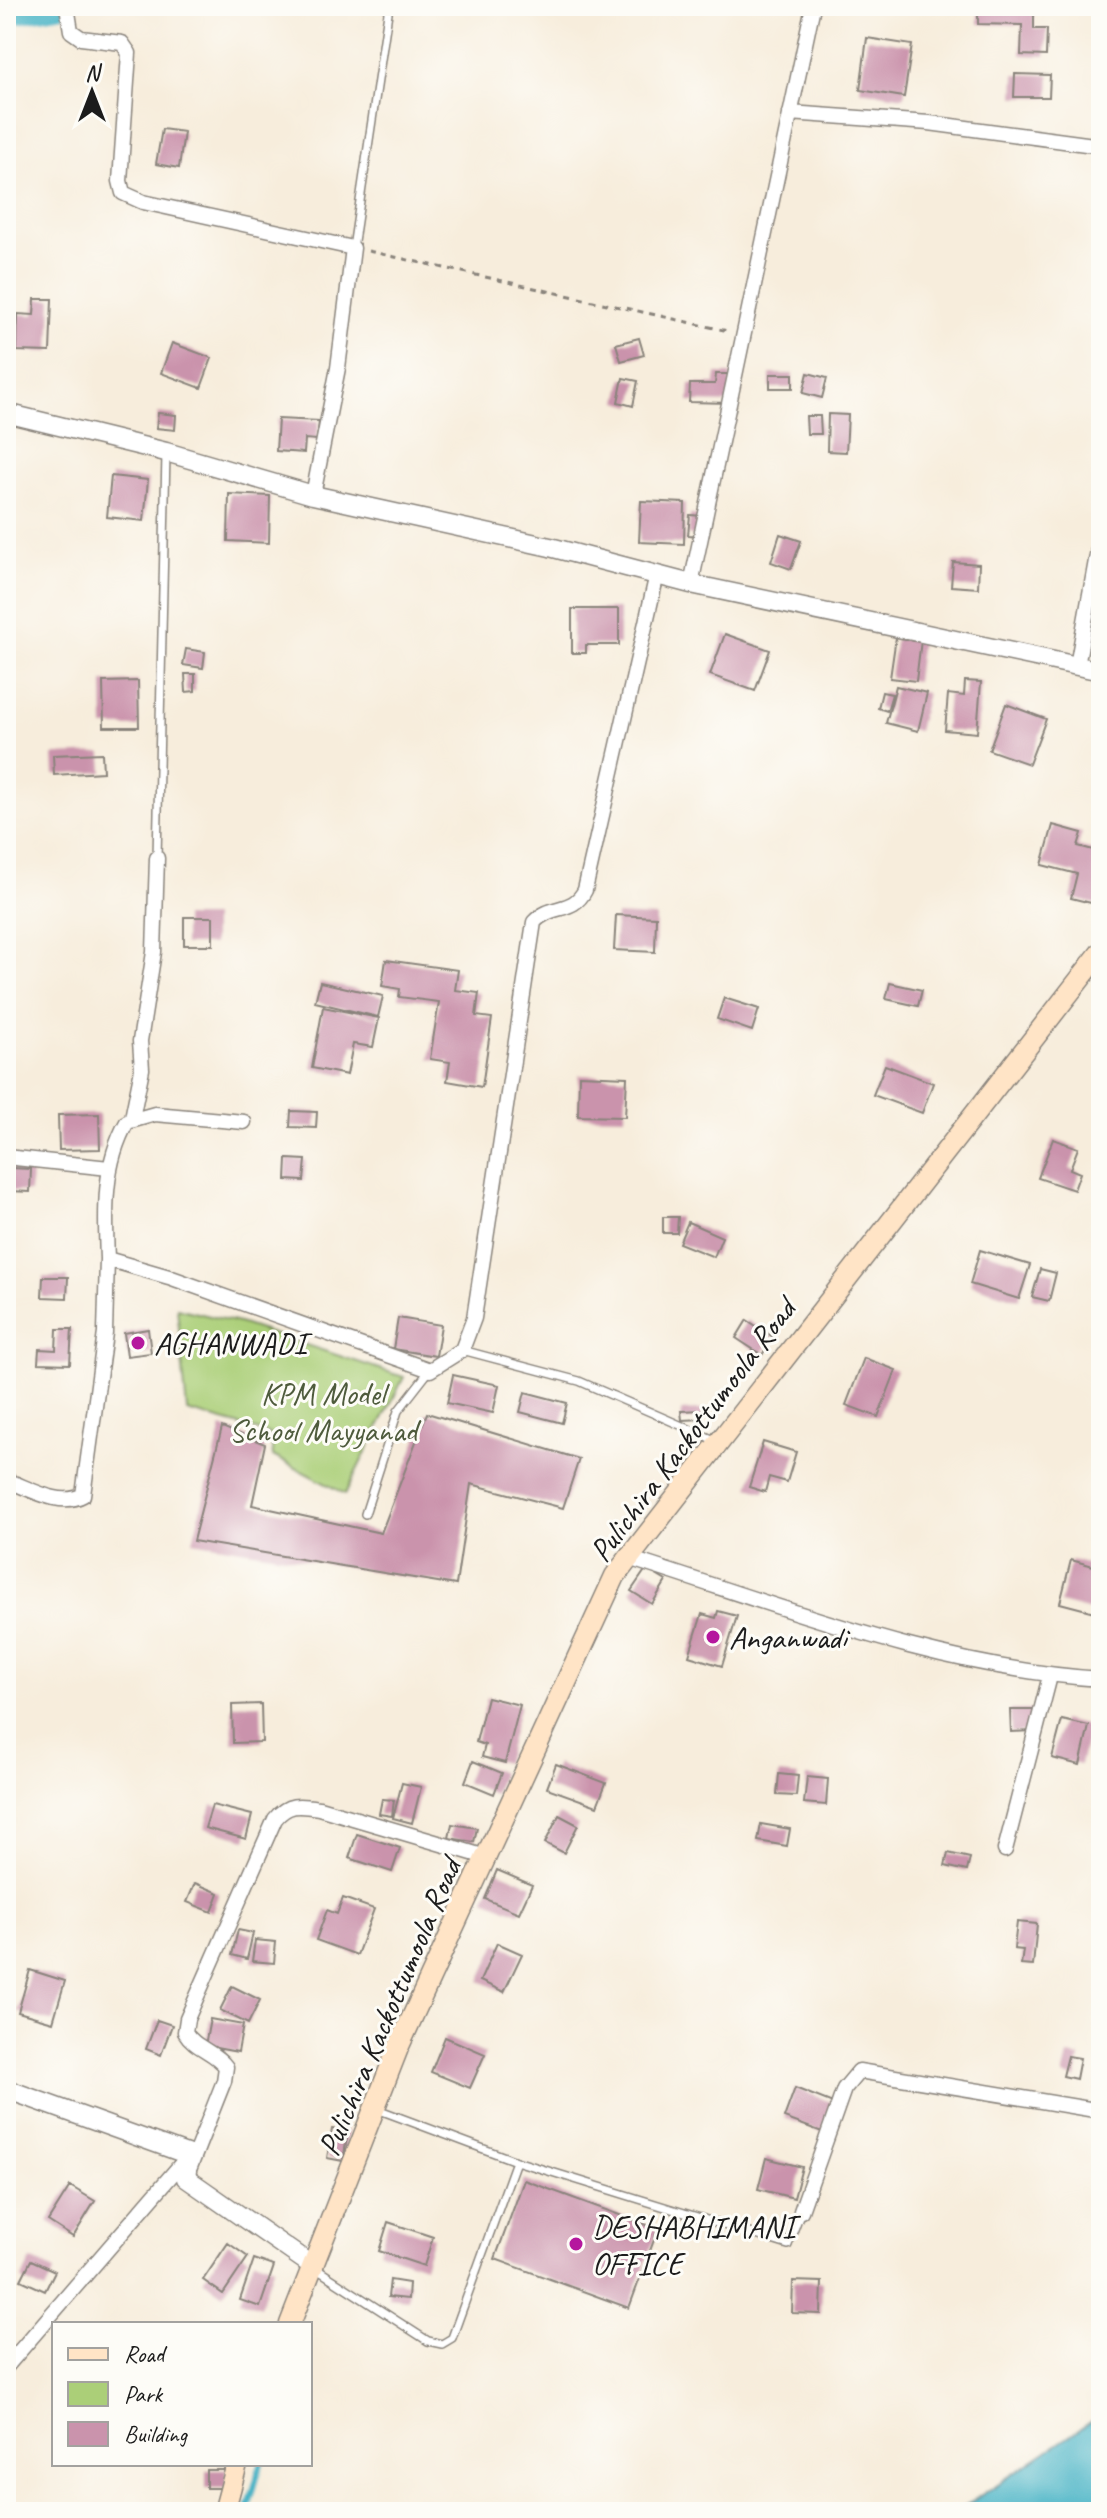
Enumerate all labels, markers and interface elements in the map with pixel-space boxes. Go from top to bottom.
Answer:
north arrow [52,52,132,132]
text: N [85,59,102,87]
street label: Pulichira Kackottumoola Road [580,1286,808,1570]
place label: AGHANWADI [154,1323,313,1364]
marker: AGHANWADI [129,1334,147,1352]
park label: KPM Model School Mayyanad [229,1373,422,1451]
place label: Anganwadi [729,1617,851,1658]
marker: Anganwadi [704,1628,722,1646]
street label: Pulichira Kackottumoola Road [308,1847,473,2162]
place label: DESHABHIMANI OFFICE [592,2206,801,2284]
marker: DESHABHIMANI OFFICE [567,2235,585,2253]
legend [52,2322,312,2466]
text: Road [124,2339,168,2369]
text: Park [124,2379,164,2409]
text: Building [124,2419,189,2449]

